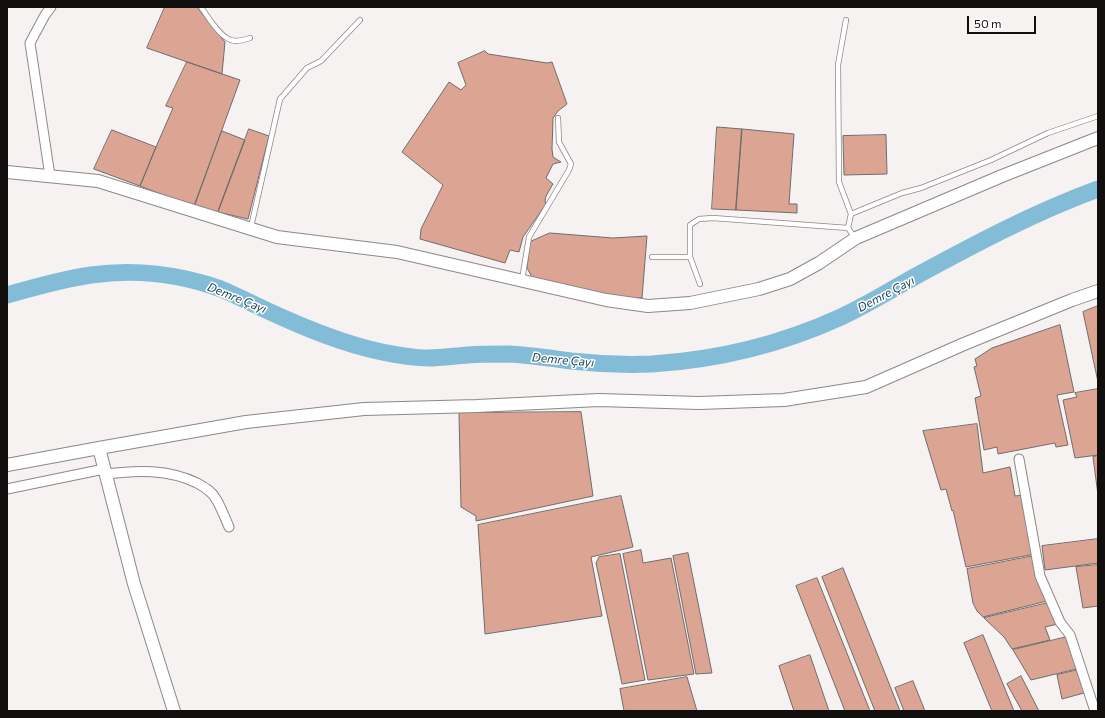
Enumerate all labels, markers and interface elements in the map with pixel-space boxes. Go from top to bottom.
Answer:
scale bar [969,8,1038,34]
text: 50 m [974,16,1002,30]
water label: Demre Çayı [855,273,917,315]
water label: Demre Çayı [205,280,269,316]
water label: Demre Çayı [531,350,595,370]

